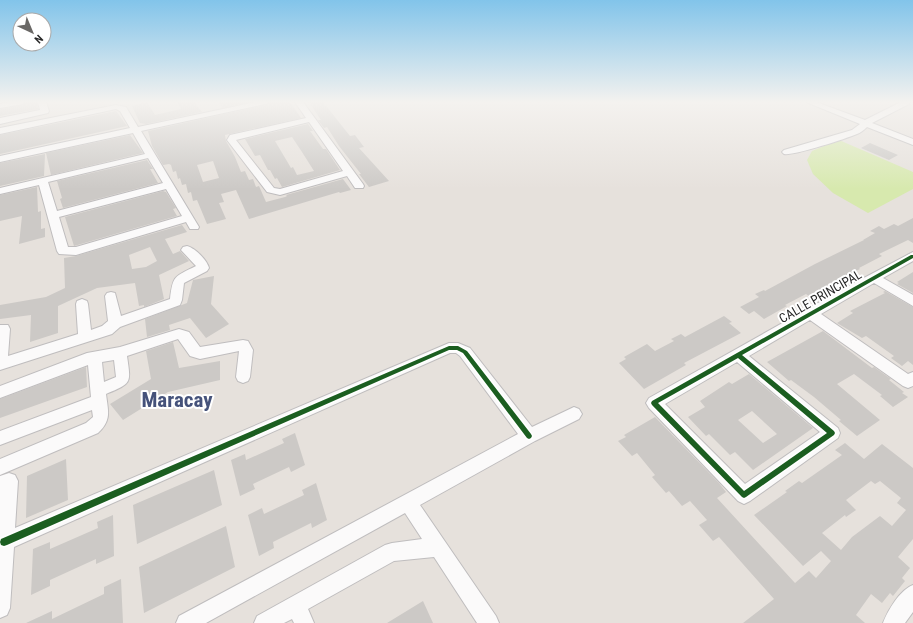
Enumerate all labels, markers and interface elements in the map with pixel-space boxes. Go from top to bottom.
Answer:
north arrow [12,12,52,52]
text: N [31,32,46,46]
street label: CALLE PRINCIPAL [776,267,864,326]
district label: Maracay [141,388,213,412]

